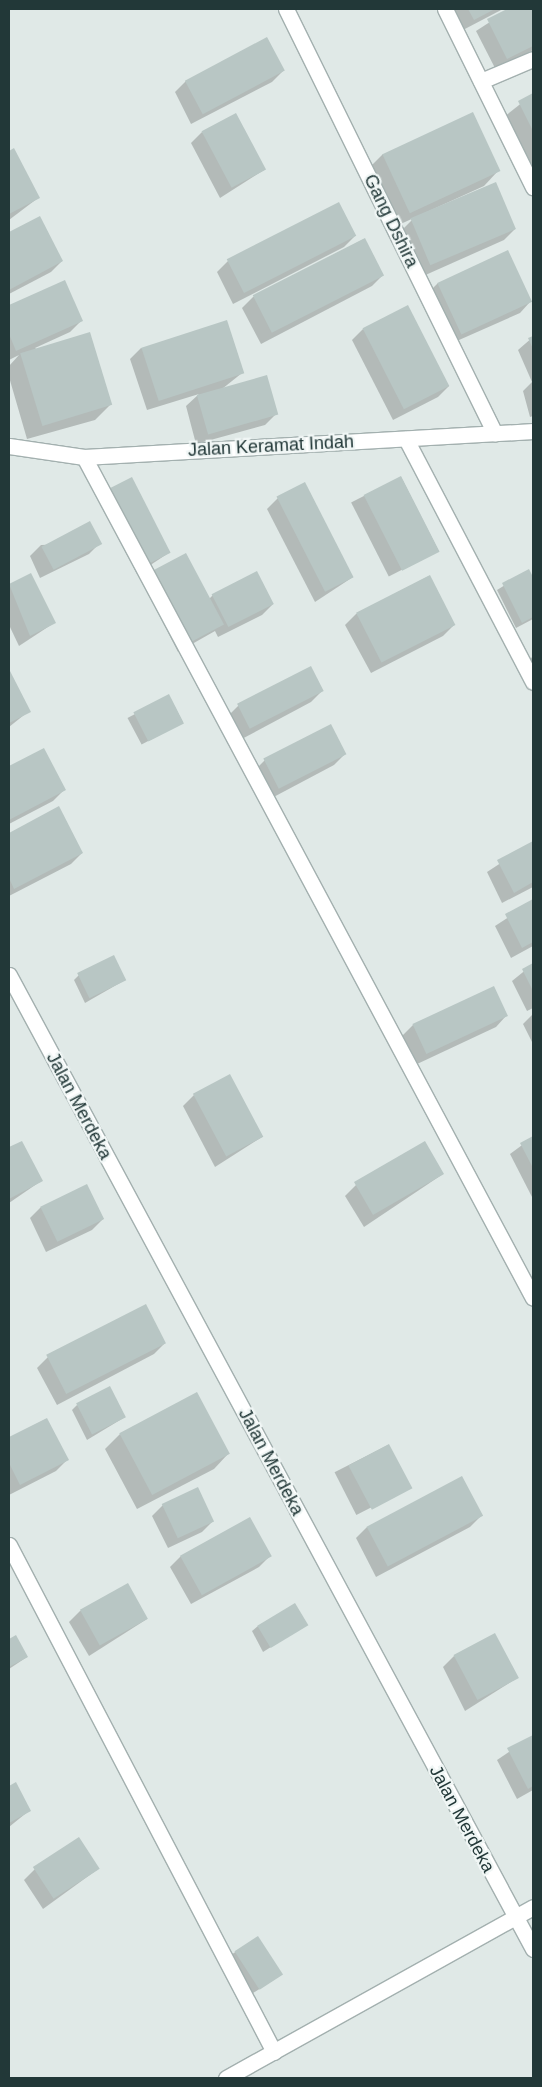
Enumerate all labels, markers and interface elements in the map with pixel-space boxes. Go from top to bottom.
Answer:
street label: Gang Dshira [359,171,423,271]
street label: Jalan Keramat Indah [187,431,355,461]
street label: Jalan Merdeka [42,1049,116,1163]
street label: Jalan Merdeka [234,1405,308,1519]
street label: Jalan Merdeka [425,1762,499,1876]

